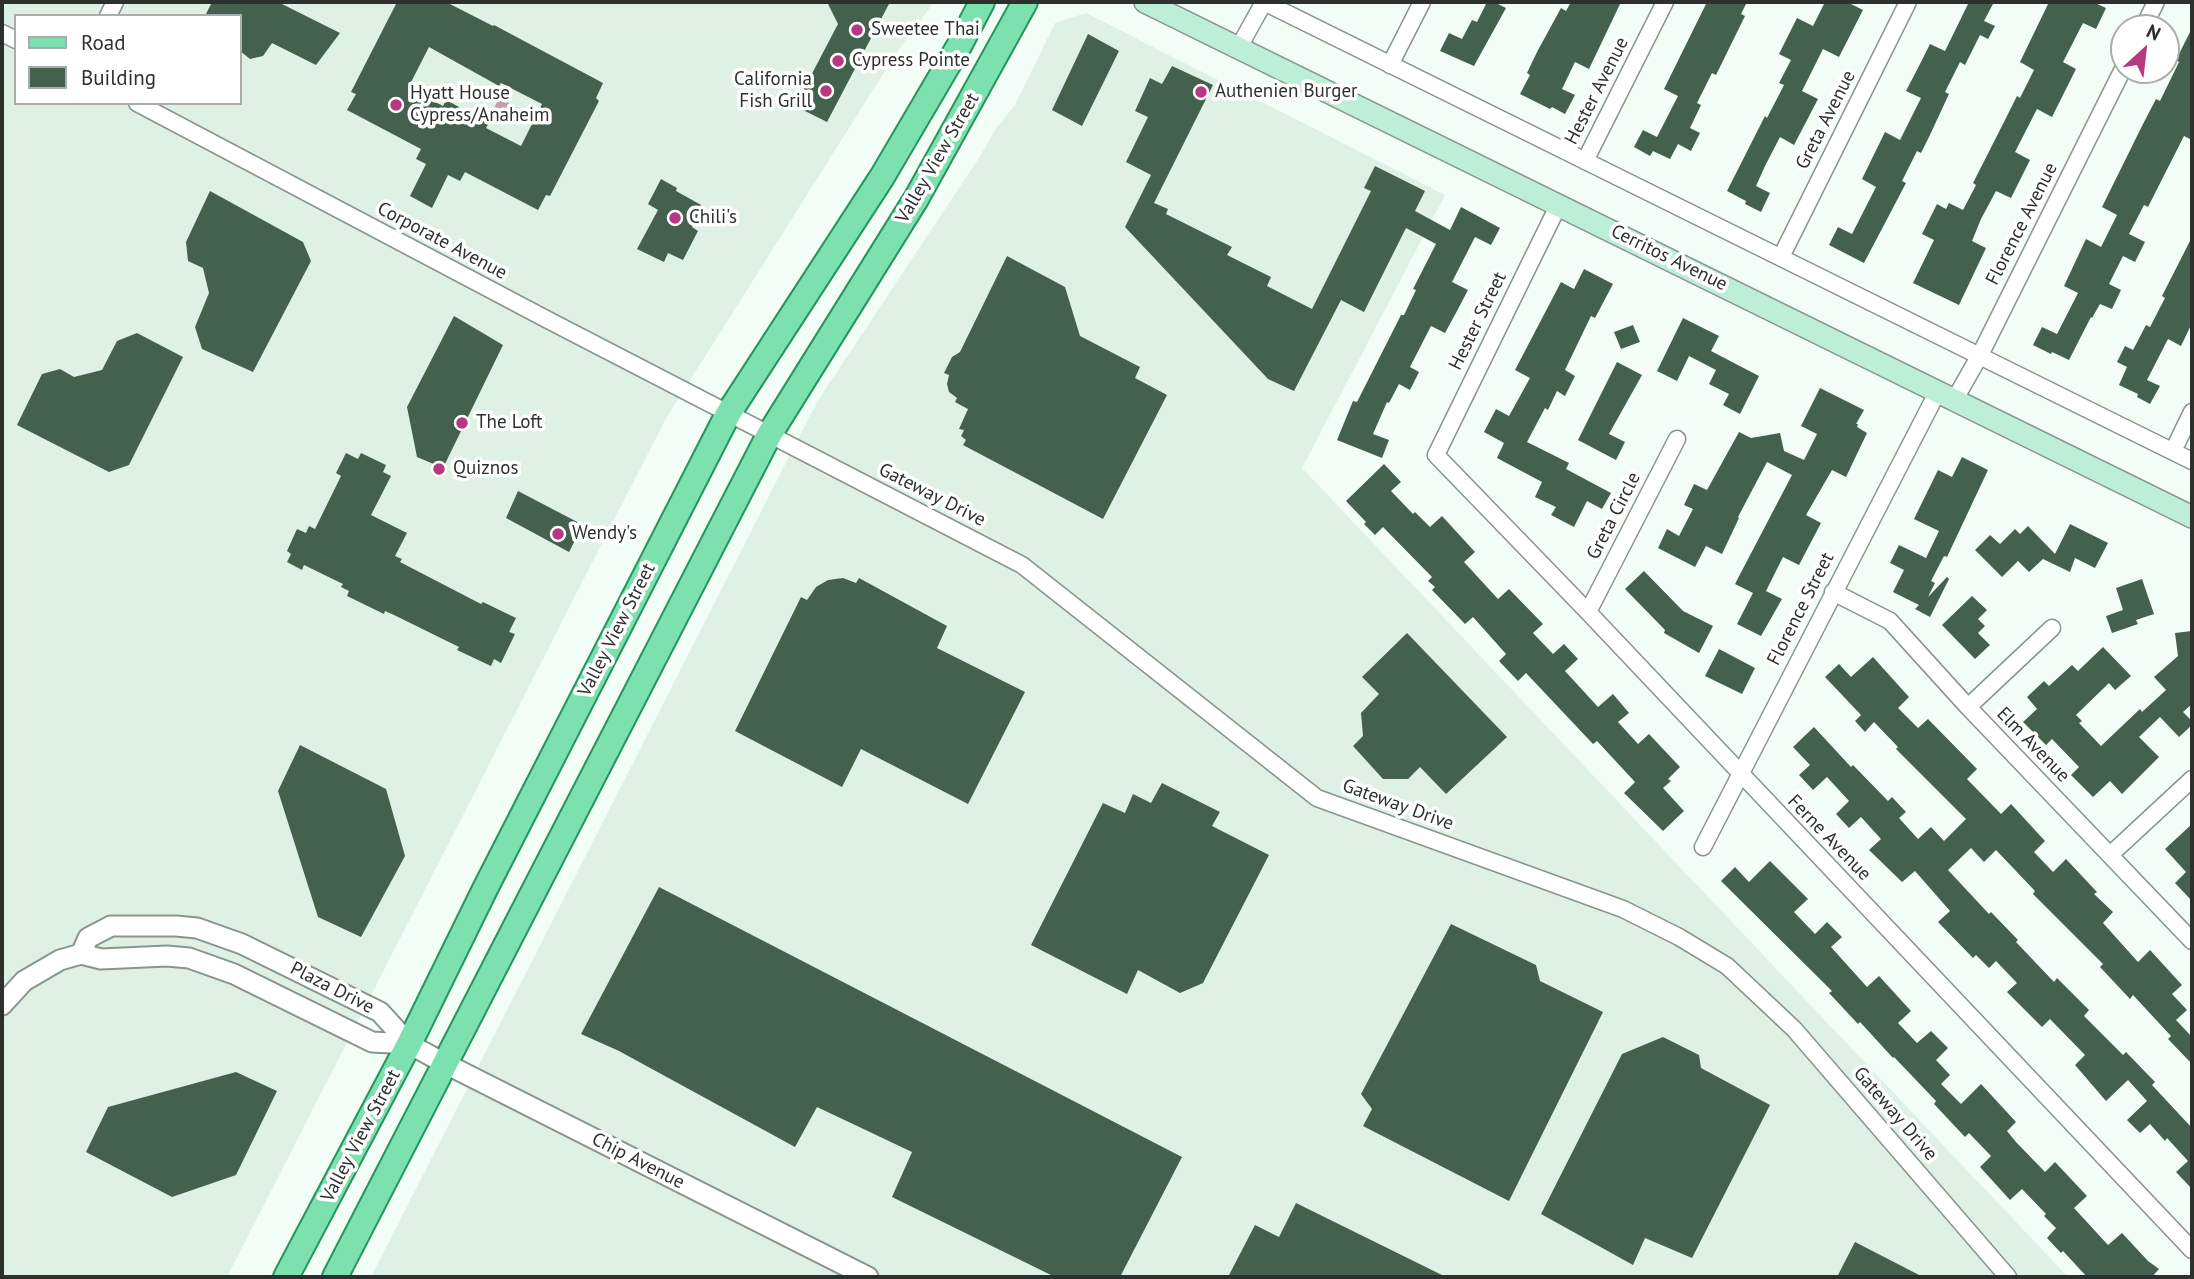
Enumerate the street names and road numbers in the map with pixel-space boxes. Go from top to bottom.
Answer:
street label: Hester Avenue [1560,34,1634,148]
street label: Greta Avenue [1791,67,1861,173]
street label: Valley View Street [892,89,984,227]
street label: Florence Avenue [1981,159,2063,289]
street label: Corporate Avenue [373,197,511,285]
street label: Cerritos Avenue [1607,220,1731,296]
street label: Hester Street [1444,268,1512,374]
street label: Gateway Drive [875,458,989,532]
street label: Greta Circle [1582,469,1646,563]
street label: Florence Street [1763,549,1839,669]
street label: Valley View Street [574,560,660,700]
street label: Elm Avenue [1992,703,2074,787]
street label: Gateway Drive [1339,774,1457,836]
street label: Ferne Avenue [1782,790,1876,886]
street label: Plaza Drive [286,957,378,1019]
street label: Gateway Drive [1848,1063,1942,1165]
street label: Valley View Street [317,1066,405,1206]
street label: Chip Avenue [588,1128,688,1194]

